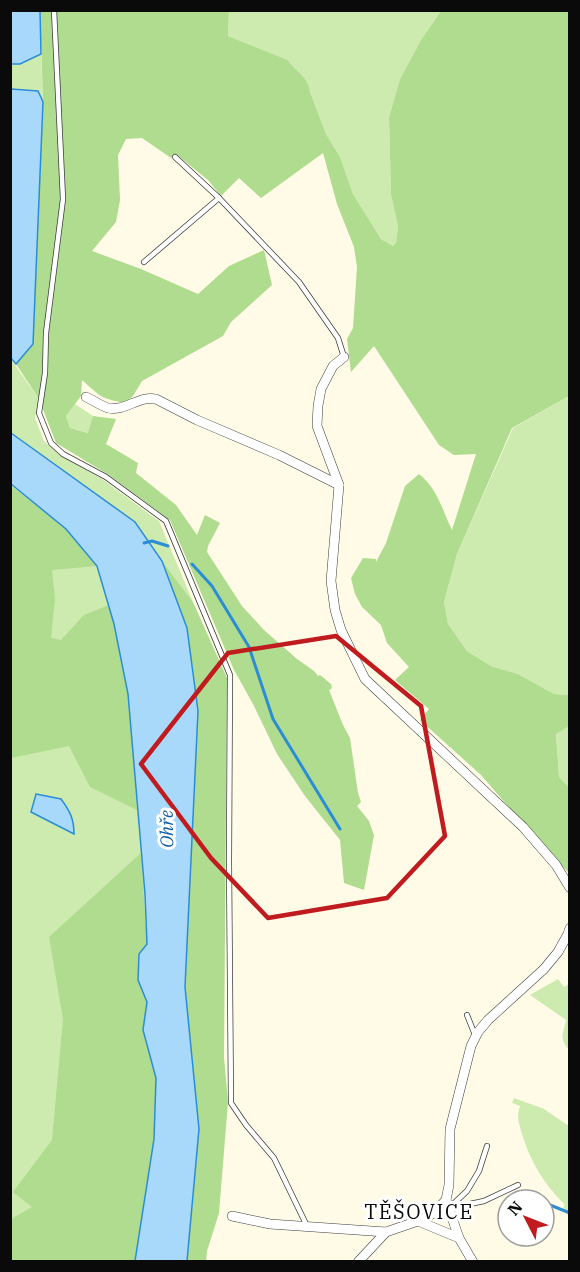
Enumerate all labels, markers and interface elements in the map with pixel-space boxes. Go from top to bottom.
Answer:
water label: Ohře [155,810,178,848]
north arrow [496,1188,556,1248]
text: N [503,1197,527,1219]
district label: TĚŠOVICE [364,1198,474,1225]

